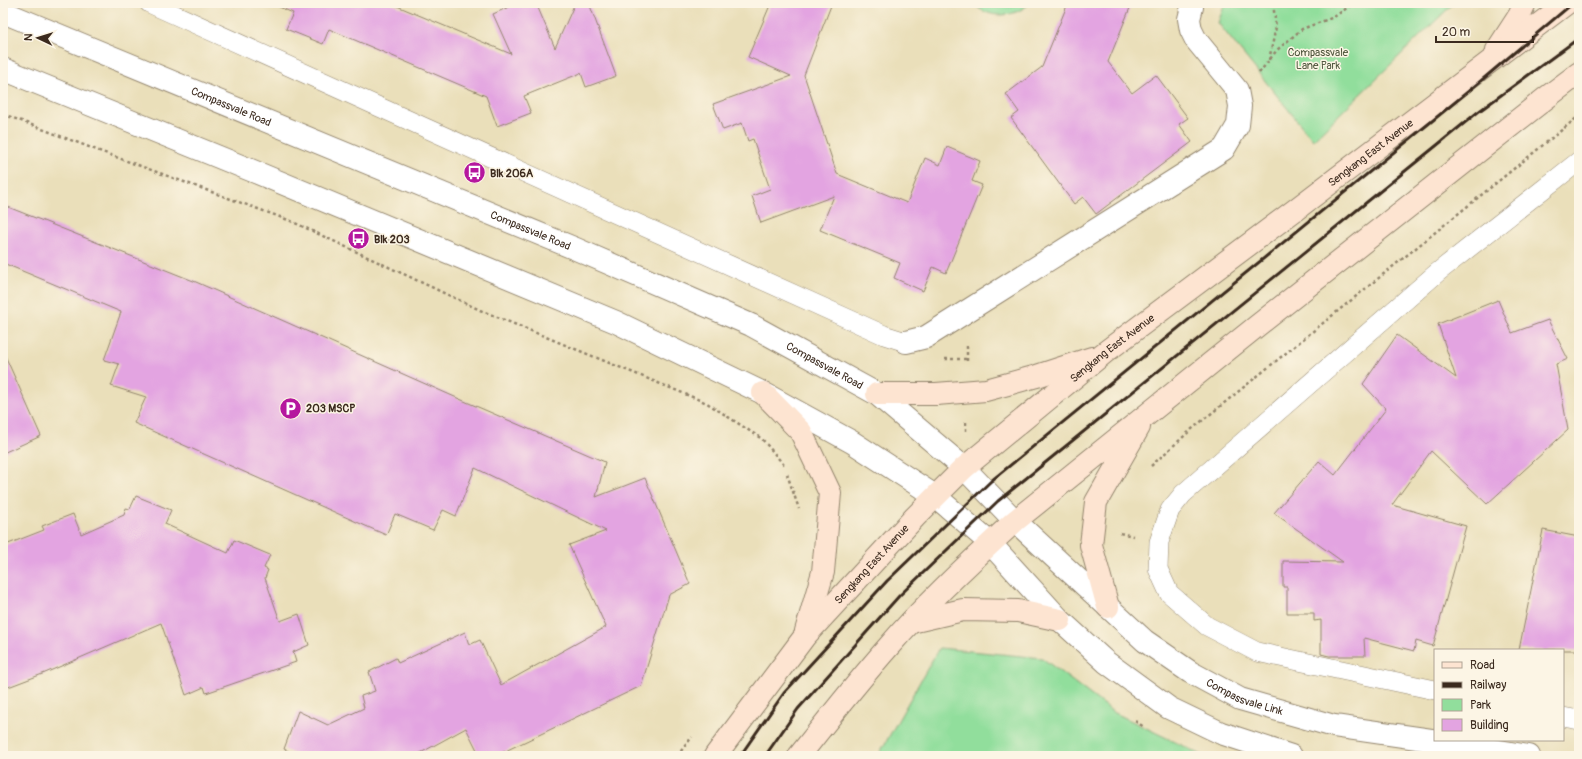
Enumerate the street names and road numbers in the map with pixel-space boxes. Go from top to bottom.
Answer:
street label: Compassvale Road [189,84,273,129]
street label: Sengkang East Avenue [1325,116,1416,189]
street label: Compassvale Road [489,208,573,253]
street label: Sengkang East Avenue [1067,311,1157,385]
street label: Compassvale Road [784,339,865,392]
street label: Sengkang East Avenue [832,521,912,606]
street label: Compassvale Link [1204,676,1285,718]

